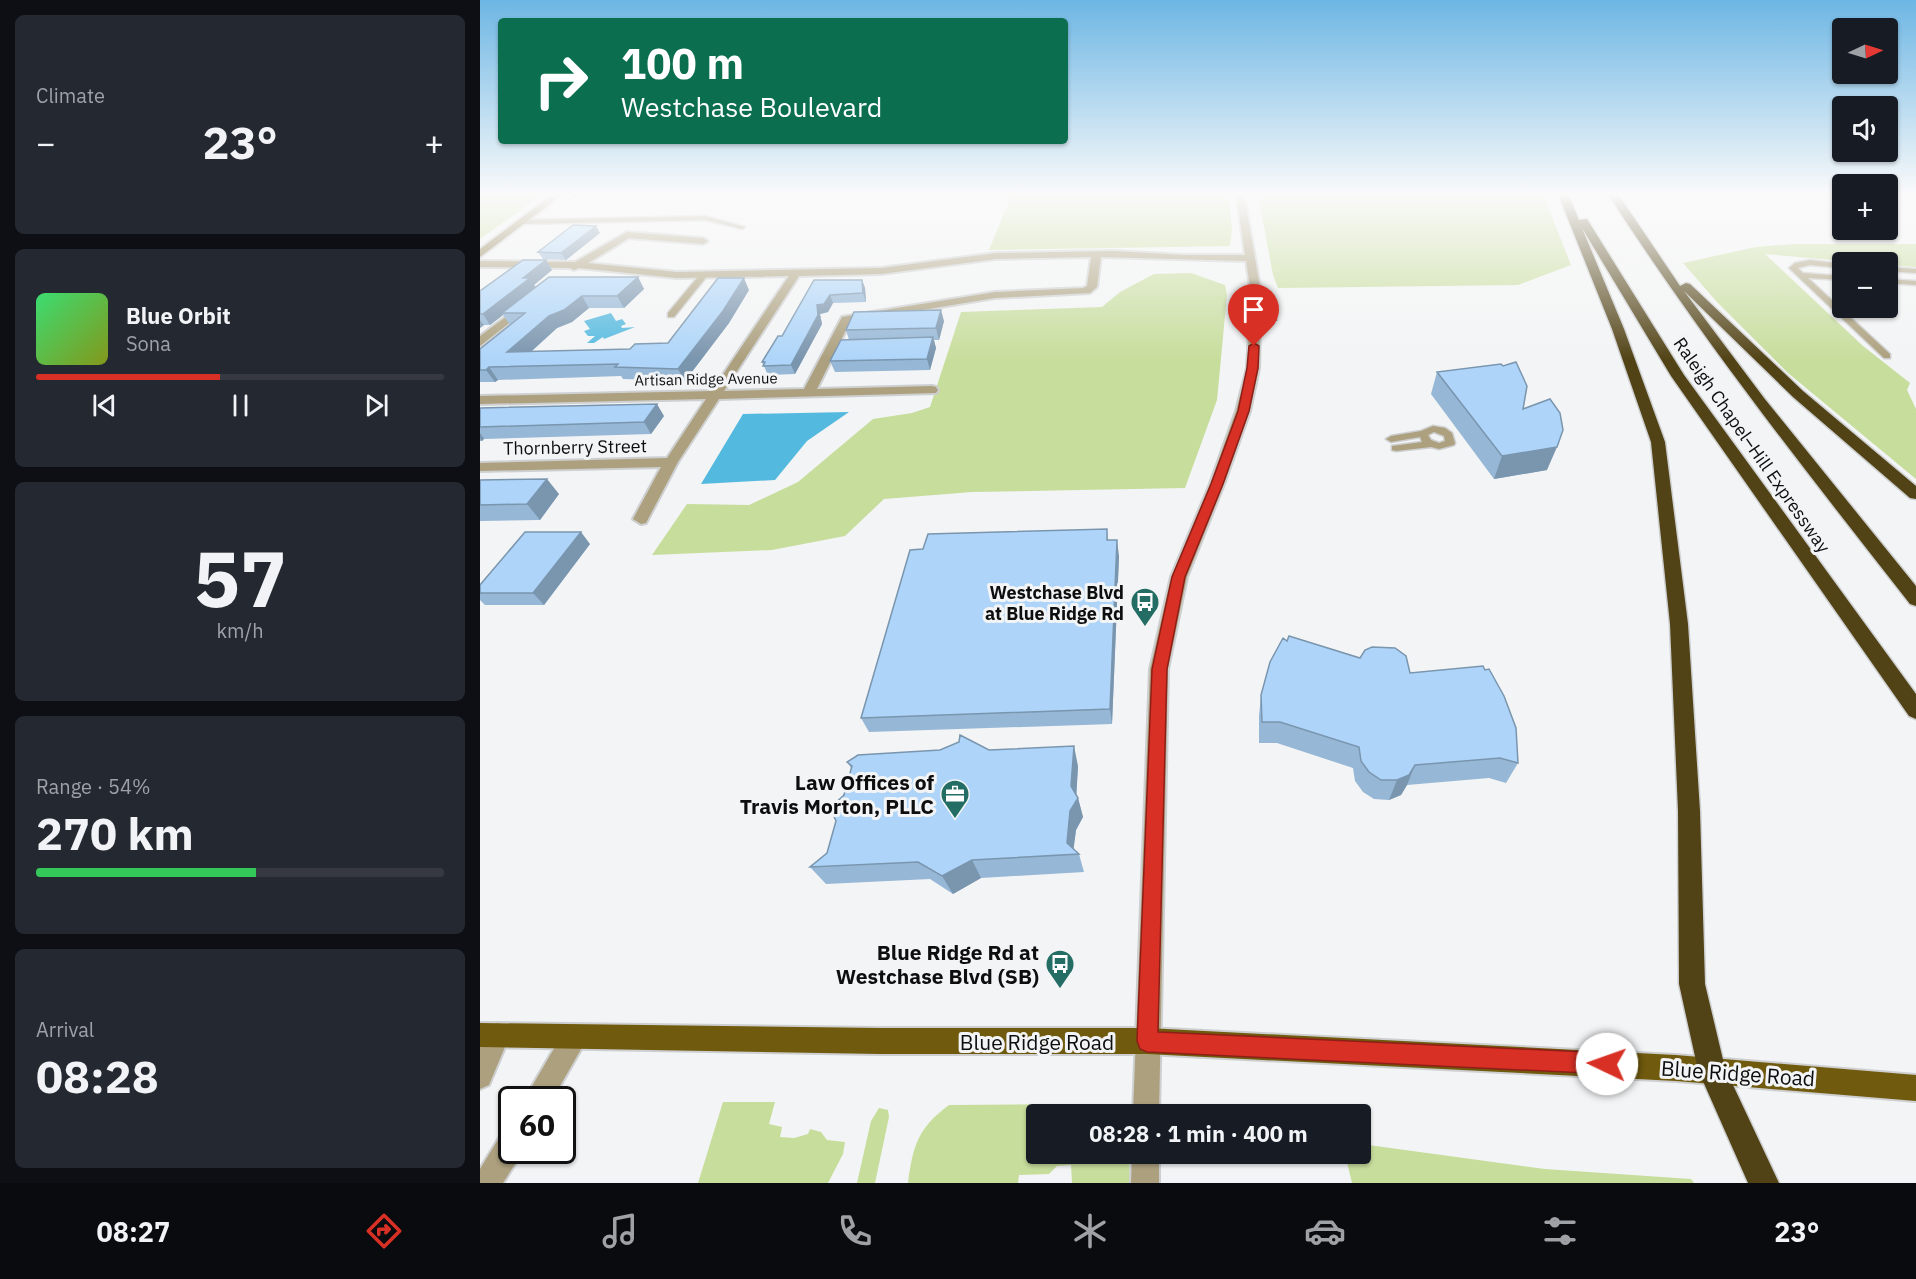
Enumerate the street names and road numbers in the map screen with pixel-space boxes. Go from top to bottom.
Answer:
street label: Raleigh Chapel–Hill Expressway [1669,333,1835,557]
street label: Artisan Ridge Avenue [634,368,778,390]
street label: Thornberry Street [503,434,647,460]
street label: Blue Ridge Road [960,1028,1114,1056]
street label: Blue Ridge Road [1660,1054,1816,1092]

